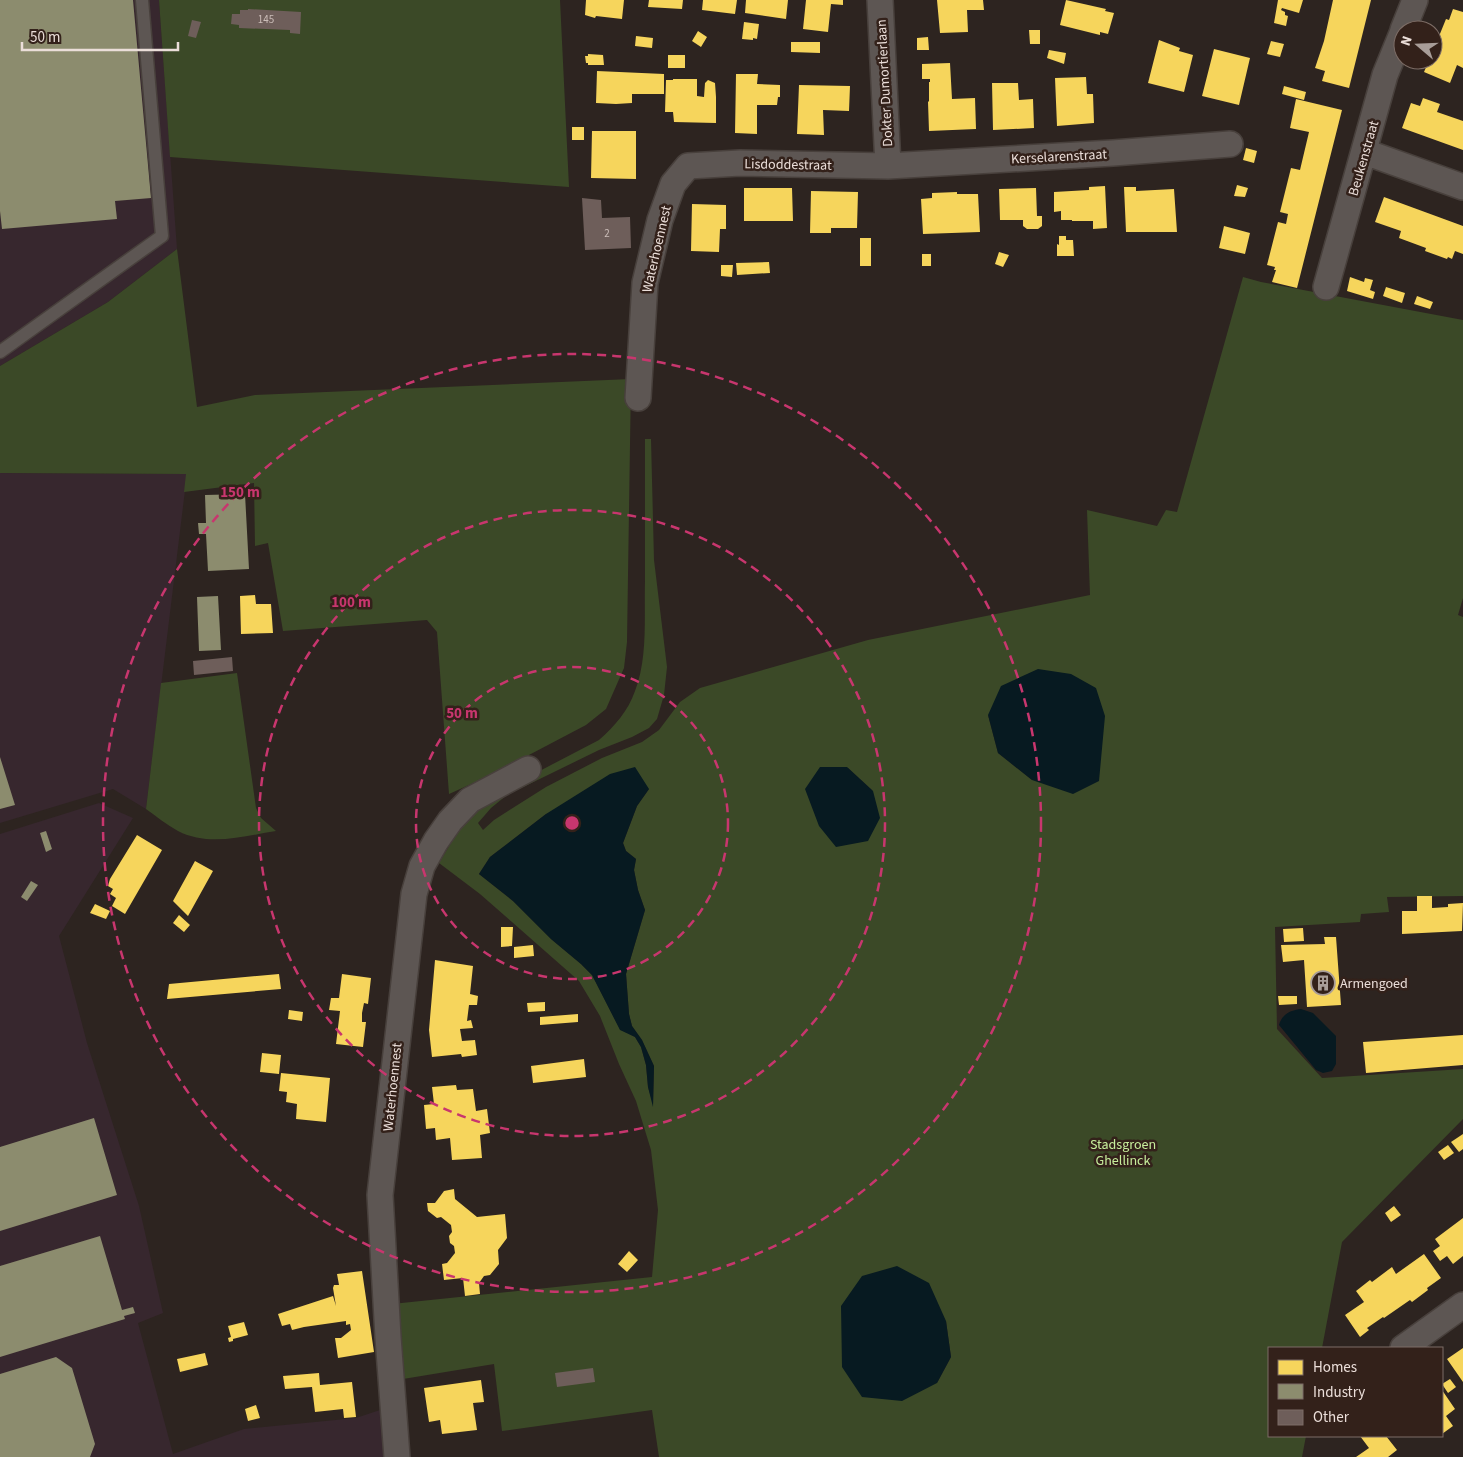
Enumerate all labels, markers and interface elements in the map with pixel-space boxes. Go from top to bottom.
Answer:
house number: 145 [258,12,274,27]
street label: Dokter Dumortierlaan [872,19,898,147]
scale bar [22,20,179,52]
north arrow [1393,20,1443,70]
text: 50 m [30,27,60,48]
text: N [1396,33,1418,49]
street label: Beukenstraat [1344,118,1384,198]
street label: Kerselarenstraat [1011,144,1108,169]
street label: Lisdoddestraat [744,154,832,176]
street label: Waterhoennest [637,204,677,295]
house number: 2 [604,226,610,241]
text: 150 m [220,482,260,503]
text: 100 m [331,592,371,613]
text: 50 m [446,703,478,724]
centre of rings [563,814,581,832]
building icon: Armengoed [1310,970,1336,996]
place label: Armengoed [1340,974,1408,994]
street label: Waterhoennest [378,1042,408,1132]
park label: Stadsgroen Ghellinck [1090,1135,1156,1171]
legend [1268,1347,1443,1437]
text: Homes [1313,1357,1357,1378]
text: Industry [1313,1382,1365,1403]
text: Other [1313,1407,1350,1428]

